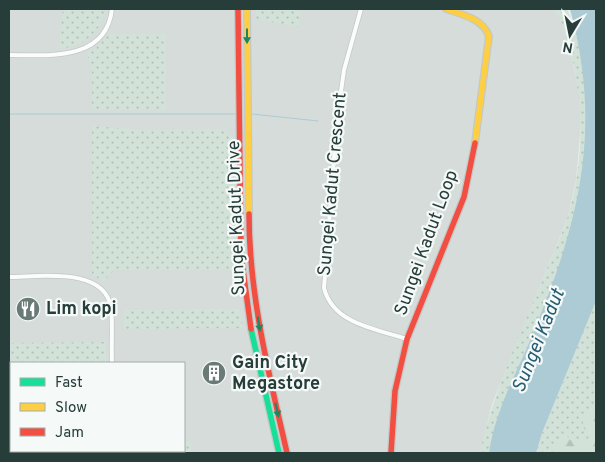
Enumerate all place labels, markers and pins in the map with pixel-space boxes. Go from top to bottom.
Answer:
restaurant icon: Lim kopi [15,296,41,322]
place label: Lim kopi [46,298,117,321]
place label: Gain City Megastore [232,352,320,396]
building icon: Gain City Megastore [201,360,227,386]

